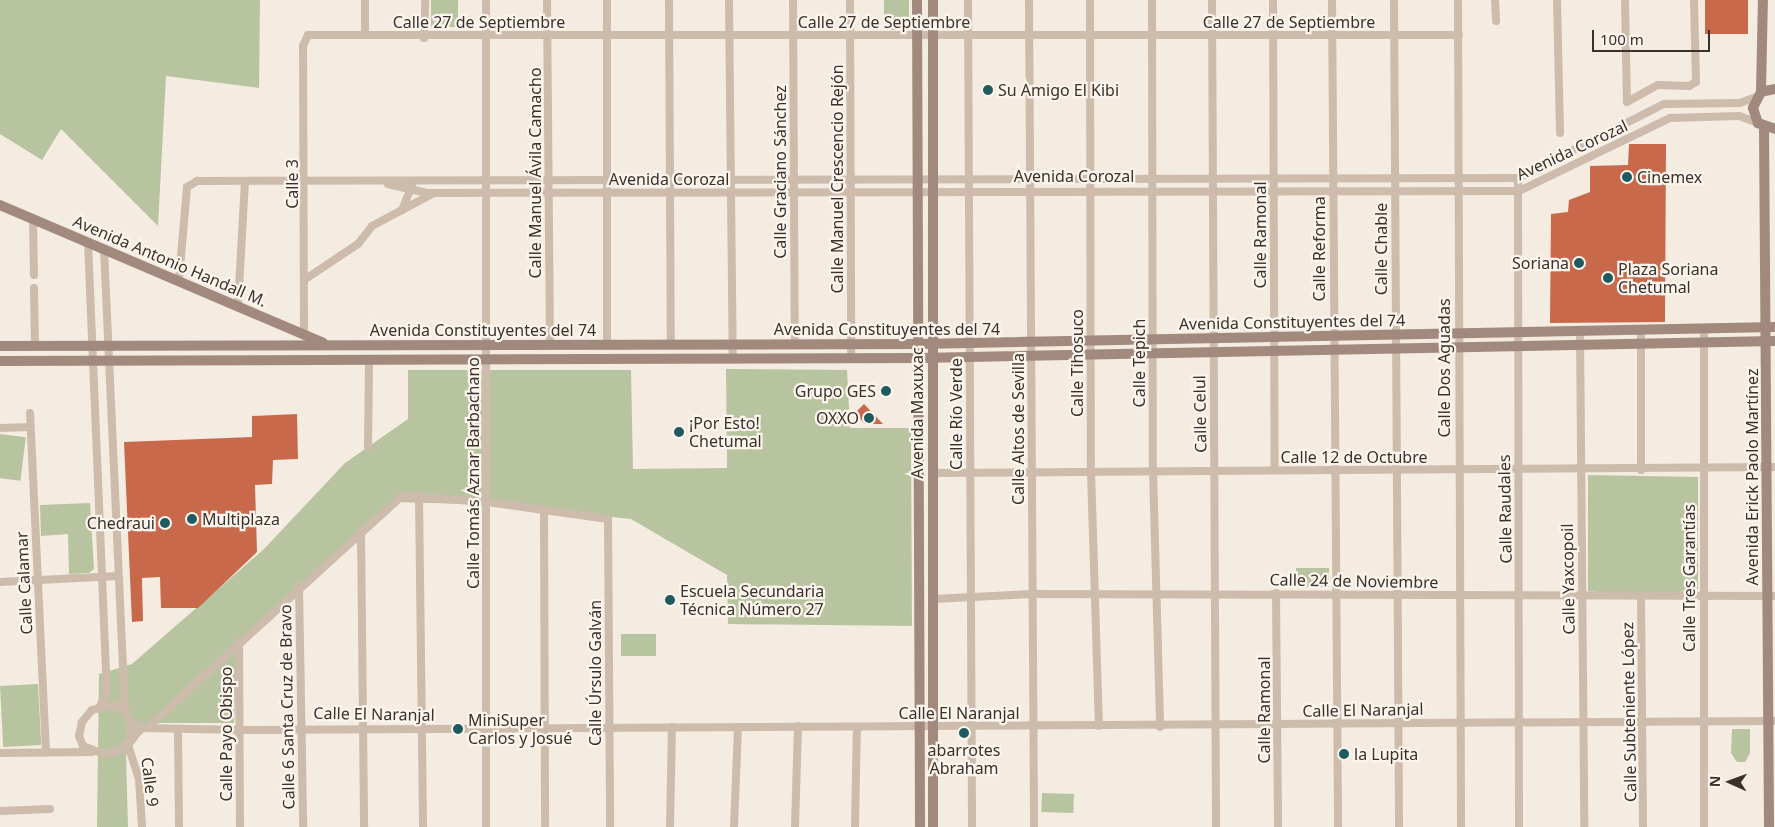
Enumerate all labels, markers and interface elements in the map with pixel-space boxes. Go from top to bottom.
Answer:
street label: Calle 27 de Septiembre [393,12,565,32]
street label: Calle 27 de Septiembre [798,12,970,32]
street label: Calle 27 de Septiembre [1203,12,1375,32]
scale bar [1595,20,1712,52]
text: 100 m [1600,29,1644,49]
street label: Calle Manuel Crescencio Rejón [827,64,847,294]
street label: Calle Manuel Ávila Camacho [525,67,545,279]
place label: Su Amigo El Kibi [998,80,1119,100]
marker: Su Amigo El Kibi [982,84,994,96]
street label: Calle Graciano Sánchez [770,85,790,259]
street label: Avenida Corozal [1513,116,1631,184]
street label: Calle 3 [282,159,302,209]
street label: Avenida Corozal [1014,166,1134,186]
place label: Cinemex [1637,167,1702,187]
street label: Avenida Corozal [609,169,729,189]
marker: Cinemex [1621,171,1633,183]
street label: Calle Ramonal [1250,181,1270,289]
street label: Calle Reforma [1309,196,1329,302]
street label: Calle Chable [1371,203,1391,295]
street label: Avenida Antonio Handall M. [70,211,270,311]
place label: Soriana [1512,253,1569,273]
marker: Soriana [1573,257,1585,269]
place label: Plaza Soriana Chetumal [1618,259,1718,297]
marker: Plaza Soriana Chetumal [1602,272,1614,284]
street label: Calle Dos Aguadas [1434,298,1454,438]
street label: Calle Tihosuco [1067,309,1087,417]
street label: Avenida Constituyentes del 74 [1179,310,1405,334]
street label: Avenida Constituyentes del 74 [774,319,1000,339]
street label: Calle Tepich [1129,319,1149,407]
street label: Avenida Constituyentes del 74 [370,320,596,340]
street label: Avenida Maxuxac [907,347,927,479]
street label: Calle Altos de Sevilla [1008,353,1028,505]
street label: Calle Tomás Aznar Barbachano [463,357,483,589]
street label: Calle Río Verde [946,358,966,470]
street label: Avenida Erick Paolo Martínez [1742,369,1762,585]
street label: Calle Celul [1190,375,1210,453]
place label: Grupo GES [795,381,876,401]
marker: Grupo GES [880,385,892,397]
place label: OXXO [816,408,859,428]
marker: OXXO [863,412,875,424]
place label: ¡Por Esto! Chetumal [689,413,762,451]
marker: ¡Por Esto! Chetumal [673,426,685,438]
street label: Calle 12 de Octubre [1280,447,1428,467]
street label: Calle Raudales [1494,454,1516,564]
street label: Calle Tres Garantías [1679,504,1699,652]
place label: Multiplaza [202,509,280,529]
place label: Chedraui [87,513,155,533]
marker: Multiplaza [186,513,198,525]
marker: Chedraui [159,517,171,529]
street label: Calle Yaxcopoil [1557,523,1579,635]
street label: Calle Calamar [12,531,36,635]
street label: Calle 24 de Noviembre [1269,570,1439,592]
place label: Escuela Secundaria Técnica Número 27 [680,581,824,619]
marker: Escuela Secundaria Técnica Número 27 [664,594,676,606]
street label: Calle Úrsulo Galván [585,600,605,746]
street label: Calle 6 Santa Cruz de Bravo [276,604,298,810]
street label: Calle Subteniente López [1618,622,1640,802]
street label: Calle Ramonal [1254,656,1274,764]
street label: Calle Payo Obispo [216,667,236,801]
street label: Calle El Naranjal [1302,699,1424,721]
street label: Calle El Naranjal [313,703,435,725]
street label: Calle El Naranjal [898,703,1020,723]
place label: MiniSuper Carlos y Josué [468,710,572,748]
marker: MiniSuper Carlos y Josué [452,723,464,735]
marker: abarrotes Abraham [958,727,970,739]
place label: abarrotes Abraham [928,740,1000,778]
place label: la Lupita [1354,744,1418,764]
marker: la Lupita [1338,748,1350,760]
street label: Calle 9 [137,756,163,808]
north arrow [1705,757,1755,807]
text: N [1705,775,1724,787]

